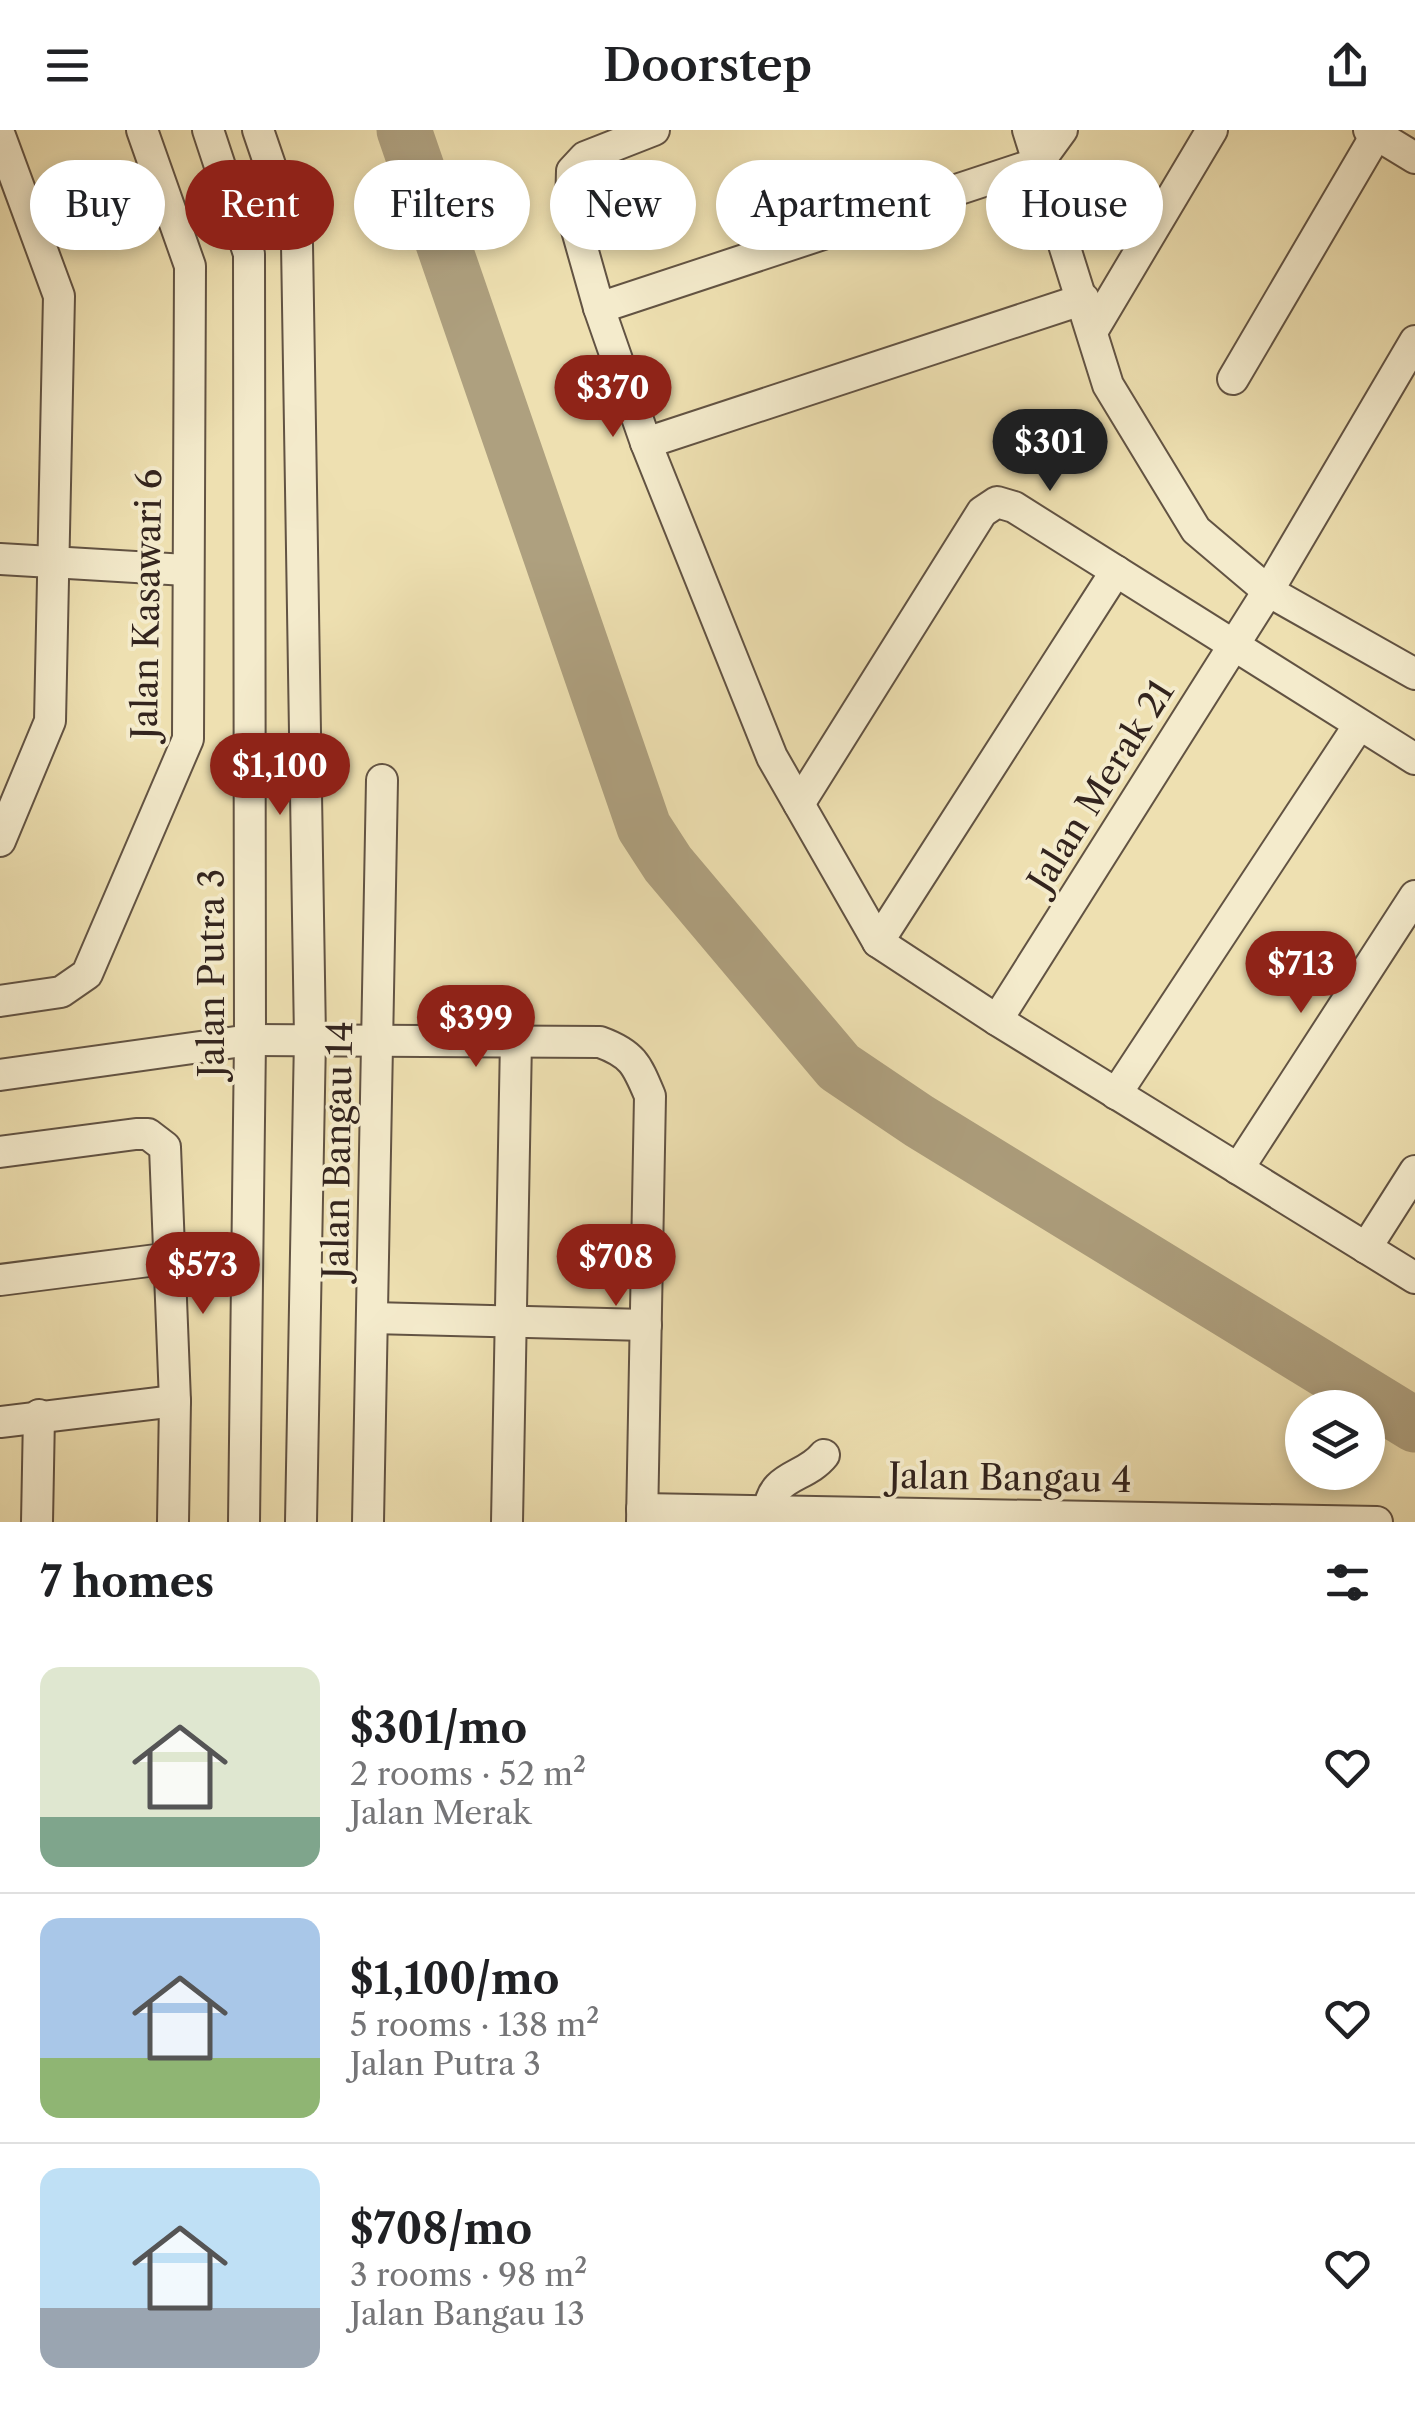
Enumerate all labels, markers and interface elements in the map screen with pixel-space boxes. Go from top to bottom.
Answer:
text: Doorstep [603,37,812,93]
icon: menu [40,38,95,93]
icon: share [1320,38,1375,93]
chip: Buy [30,160,165,250]
chip: Rent [185,160,334,250]
chip: Filters [354,160,530,250]
chip: New [550,160,696,250]
chip: Apartment [716,160,966,250]
chip: House [986,160,1163,250]
pin: $370 [554,355,672,440]
text: $370 [576,368,650,407]
pin: $301 [991,409,1109,494]
text: $301 [1015,422,1085,461]
street label: Jalan Kasawari 6 [123,468,170,745]
street label: Jalan Merak 21 [1016,672,1183,904]
pin: $1,100 [199,733,361,818]
text: $1,100 [232,746,328,785]
street label: Jalan Putra 3 [190,869,233,1082]
pin: $713 [1242,931,1360,1016]
text: $713 [1267,944,1335,983]
pin: $399 [417,985,535,1070]
text: $399 [439,998,513,1037]
street label: Jalan Bangau 14 [314,1021,361,1284]
pin: $708 [557,1224,675,1309]
pin: $573 [144,1232,262,1317]
text: $708 [579,1237,653,1276]
text: $573 [168,1245,238,1284]
map controls [1285,1390,1385,1490]
button: layers [1285,1390,1385,1490]
street label: Jalan Bangau 4 [883,1454,1132,1501]
icon: filters [1320,1555,1375,1610]
text: 7 homes [40,1556,214,1608]
text: $301/mo [350,1702,527,1754]
icon: home [120,1707,240,1827]
icon: heart [1320,1740,1375,1795]
text: 2 rooms · 52 m² [350,1754,586,1793]
text: Jalan Merak [350,1793,531,1832]
text: $1,100/mo [350,1953,560,2005]
icon: home [120,1958,240,2078]
icon: heart [1320,1991,1375,2046]
text: 5 rooms · 138 m² [350,2005,599,2044]
text: Jalan Putra 3 [350,2044,541,2083]
text: $708/mo [350,2203,532,2255]
icon: home [120,2208,240,2328]
icon: heart [1320,2241,1375,2296]
text: 3 rooms · 98 m² [350,2255,587,2294]
text: Jalan Bangau 13 [350,2294,585,2333]

